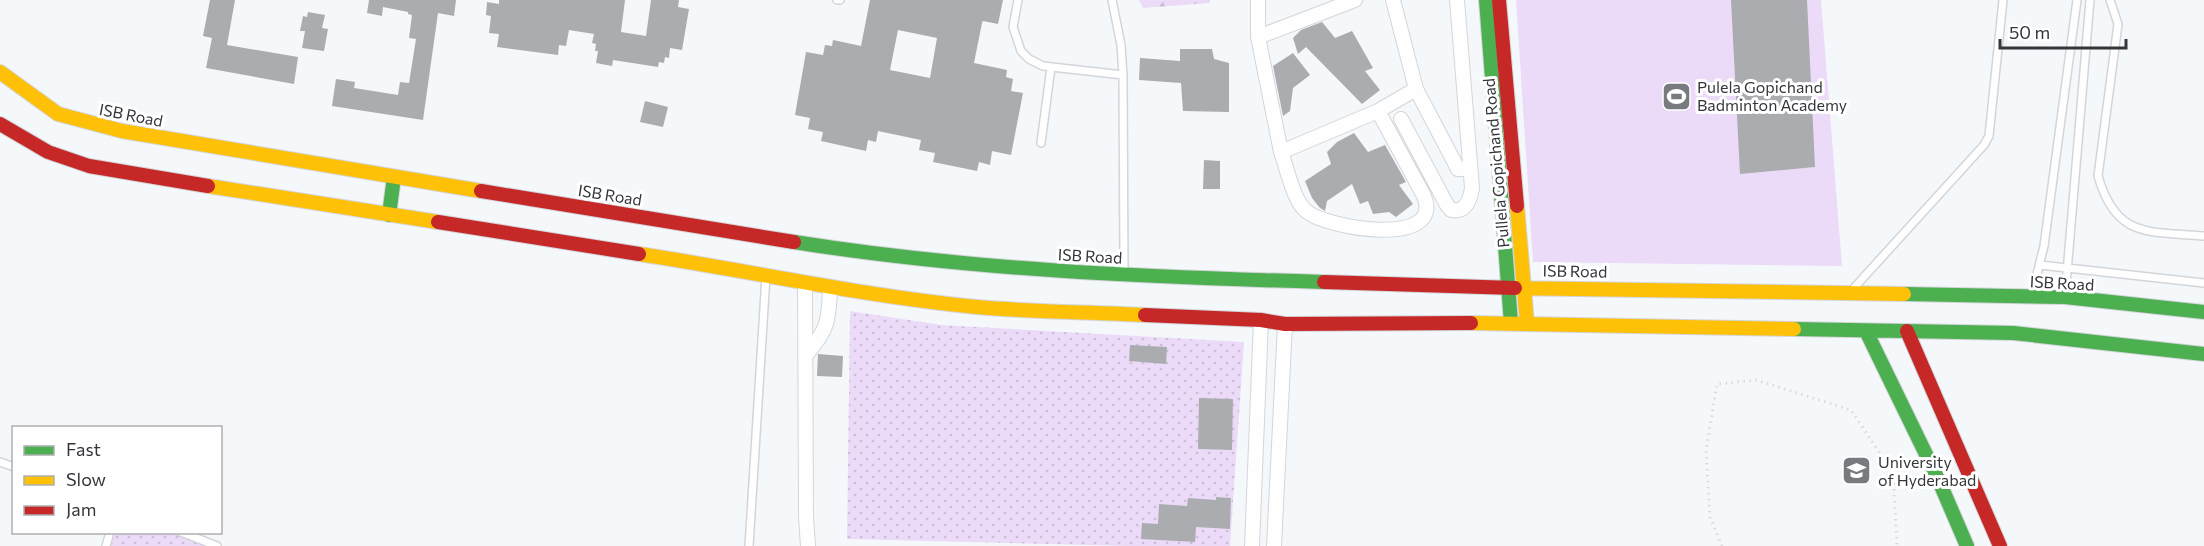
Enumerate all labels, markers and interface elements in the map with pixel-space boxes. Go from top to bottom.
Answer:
scale bar [2000,12,2126,50]
text: 50 m [2009,21,2050,43]
street label: Pullela Gopichand Road [1479,77,1512,249]
place label: Pulela Gopichand Badminton Academy [1697,77,1847,114]
sports icon: Pulela Gopichand Badminton Academy [1660,80,1692,112]
street label: ISB Road [98,99,165,130]
street label: ISB Road [577,180,643,209]
street label: ISB Road [1057,244,1123,267]
street label: ISB Road [1543,260,1607,281]
street label: ISB Road [2029,271,2095,294]
legend [12,426,222,534]
text: Fast [66,438,101,460]
place label: University of Hyderabad [1878,452,1976,489]
school or university icon: University of Hyderabad [1841,455,1873,487]
text: Slow [66,468,106,490]
text: Jam [66,498,96,520]

